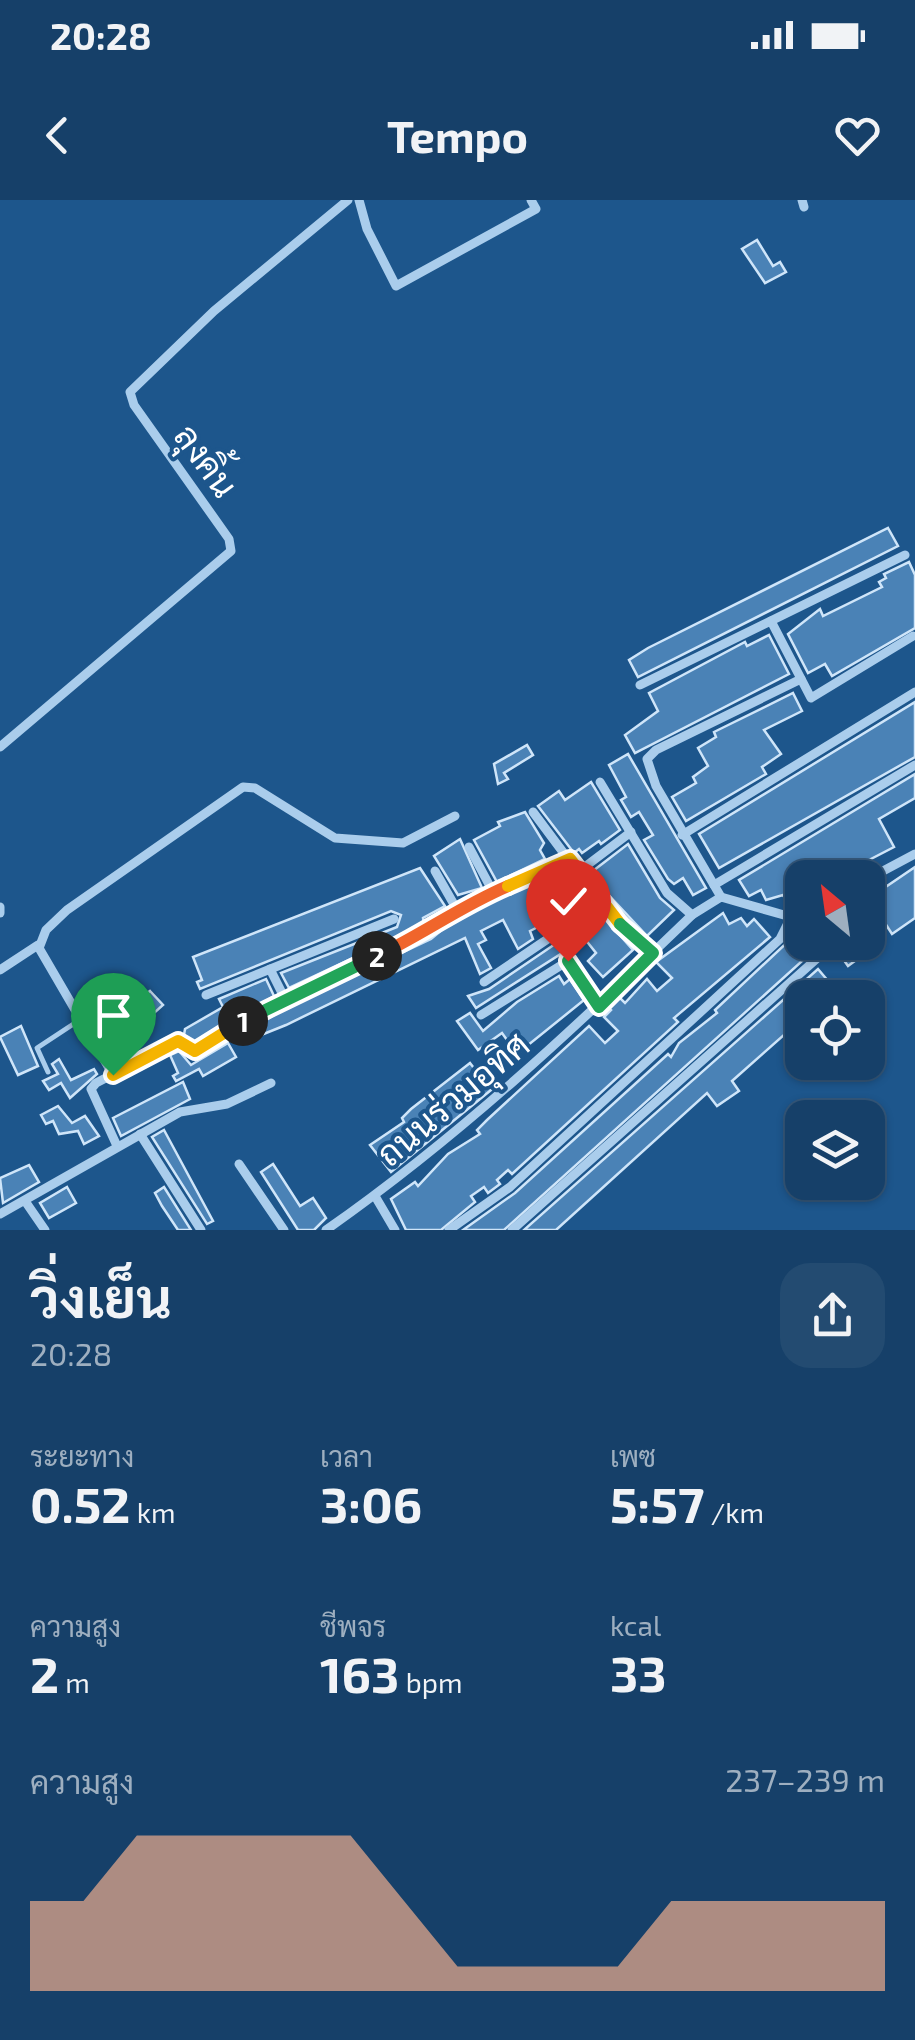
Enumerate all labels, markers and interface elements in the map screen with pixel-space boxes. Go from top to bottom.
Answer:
text: 20:28 [50,12,152,58]
icon: back [30,108,85,163]
text: Tempo [387,108,528,162]
icon: heart [830,108,885,163]
street label: ลุงคิ้น [163,411,254,507]
pin [526,859,611,962]
north arrow [785,860,885,960]
map controls [785,860,885,1200]
icon: check [541,874,596,929]
pin: 2 [352,931,402,981]
text: 2 [369,939,385,973]
pin [71,973,156,1076]
button: locate [785,980,885,1080]
icon: arrive [86,988,141,1043]
pin: 1 [218,996,268,1046]
text: 1 [237,1004,249,1038]
street label: ถนนร่วมอุทิศ [367,1022,540,1178]
button: layers [785,1100,885,1200]
text: วิ่งเย็น [30,1263,172,1329]
button: share [780,1263,885,1368]
text: 20:28 [30,1334,112,1372]
text: ระยะทาง [30,1439,134,1473]
text: เวลา [320,1439,373,1473]
text: เพซ [610,1439,656,1473]
text: 0.52 [30,1473,130,1533]
text: 3:06 [320,1473,422,1533]
text: 5:57 [610,1473,704,1533]
text: km [130,1495,175,1529]
text: /km [704,1495,764,1529]
text: kcal [610,1608,661,1642]
text: ความสูง [30,1609,121,1643]
text: ชีพจร [320,1609,386,1643]
text: 33 [610,1642,667,1702]
text: 2 [30,1643,59,1703]
text: 163 [320,1643,399,1703]
text: m [59,1665,90,1699]
text: bpm [399,1665,462,1699]
text: 237–239 m [725,1760,885,1798]
text: ความสูง [30,1762,134,1800]

